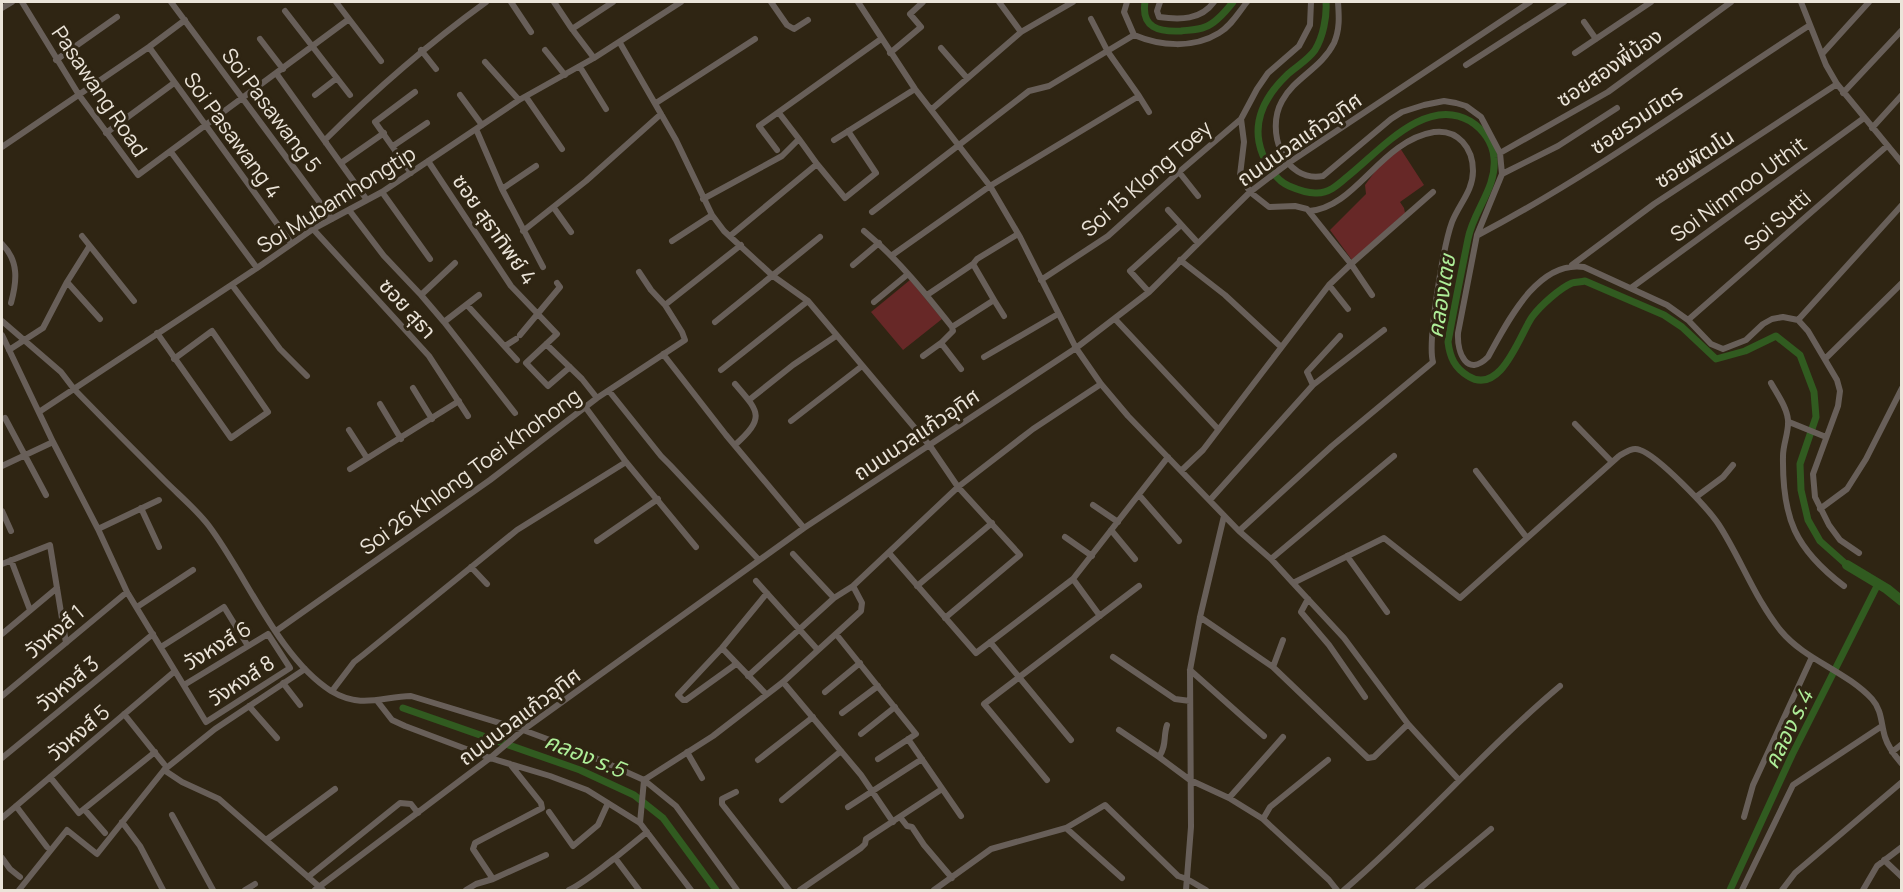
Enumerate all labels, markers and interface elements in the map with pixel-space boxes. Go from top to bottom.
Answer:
street label: Pasawang Road [46,20,154,162]
street label: ซอยสองพี่น้อง [1550,21,1668,113]
street label: Soi Pasawang 5 [216,42,328,178]
street label: Soi Pasawang 4 [178,66,288,204]
street label: ซอยรวมมิตร [1584,78,1688,160]
street label: ถนนนวลแก้วอุทิศ [1231,86,1367,192]
street label: Soi 15 Klong Toey [1075,114,1217,242]
street label: ซอยพัฒโน [1649,122,1739,194]
street label: Soi Nimnoo Uthit [1664,130,1812,248]
street label: Soi Mubamhongtip [251,139,421,259]
street label: ซอย สุธาทิพย์ 4 [447,168,543,290]
street label: Soi Sutti [1737,183,1817,257]
water label: คลองเตย [1420,250,1463,340]
street label: ซอย สุธา [373,272,443,344]
street label: Soi 26 Khlong Toei Khohong [354,381,586,561]
street label: ถนนนวลแก้วอุทิศ [847,381,985,487]
street label: วังหงส์ 1 [18,598,90,664]
street label: วังหงส์ 6 [178,614,256,676]
street label: วังหงส์ 8 [203,648,279,712]
street label: วังหงส์ 3 [30,649,104,717]
street label: ถนนนวลแก้วอุทิศ [452,661,586,771]
water label: คลอง ร.4 [1756,684,1820,773]
street label: วังหงส์ 5 [41,698,115,766]
water label: คลอง ร.5 [540,725,632,785]

